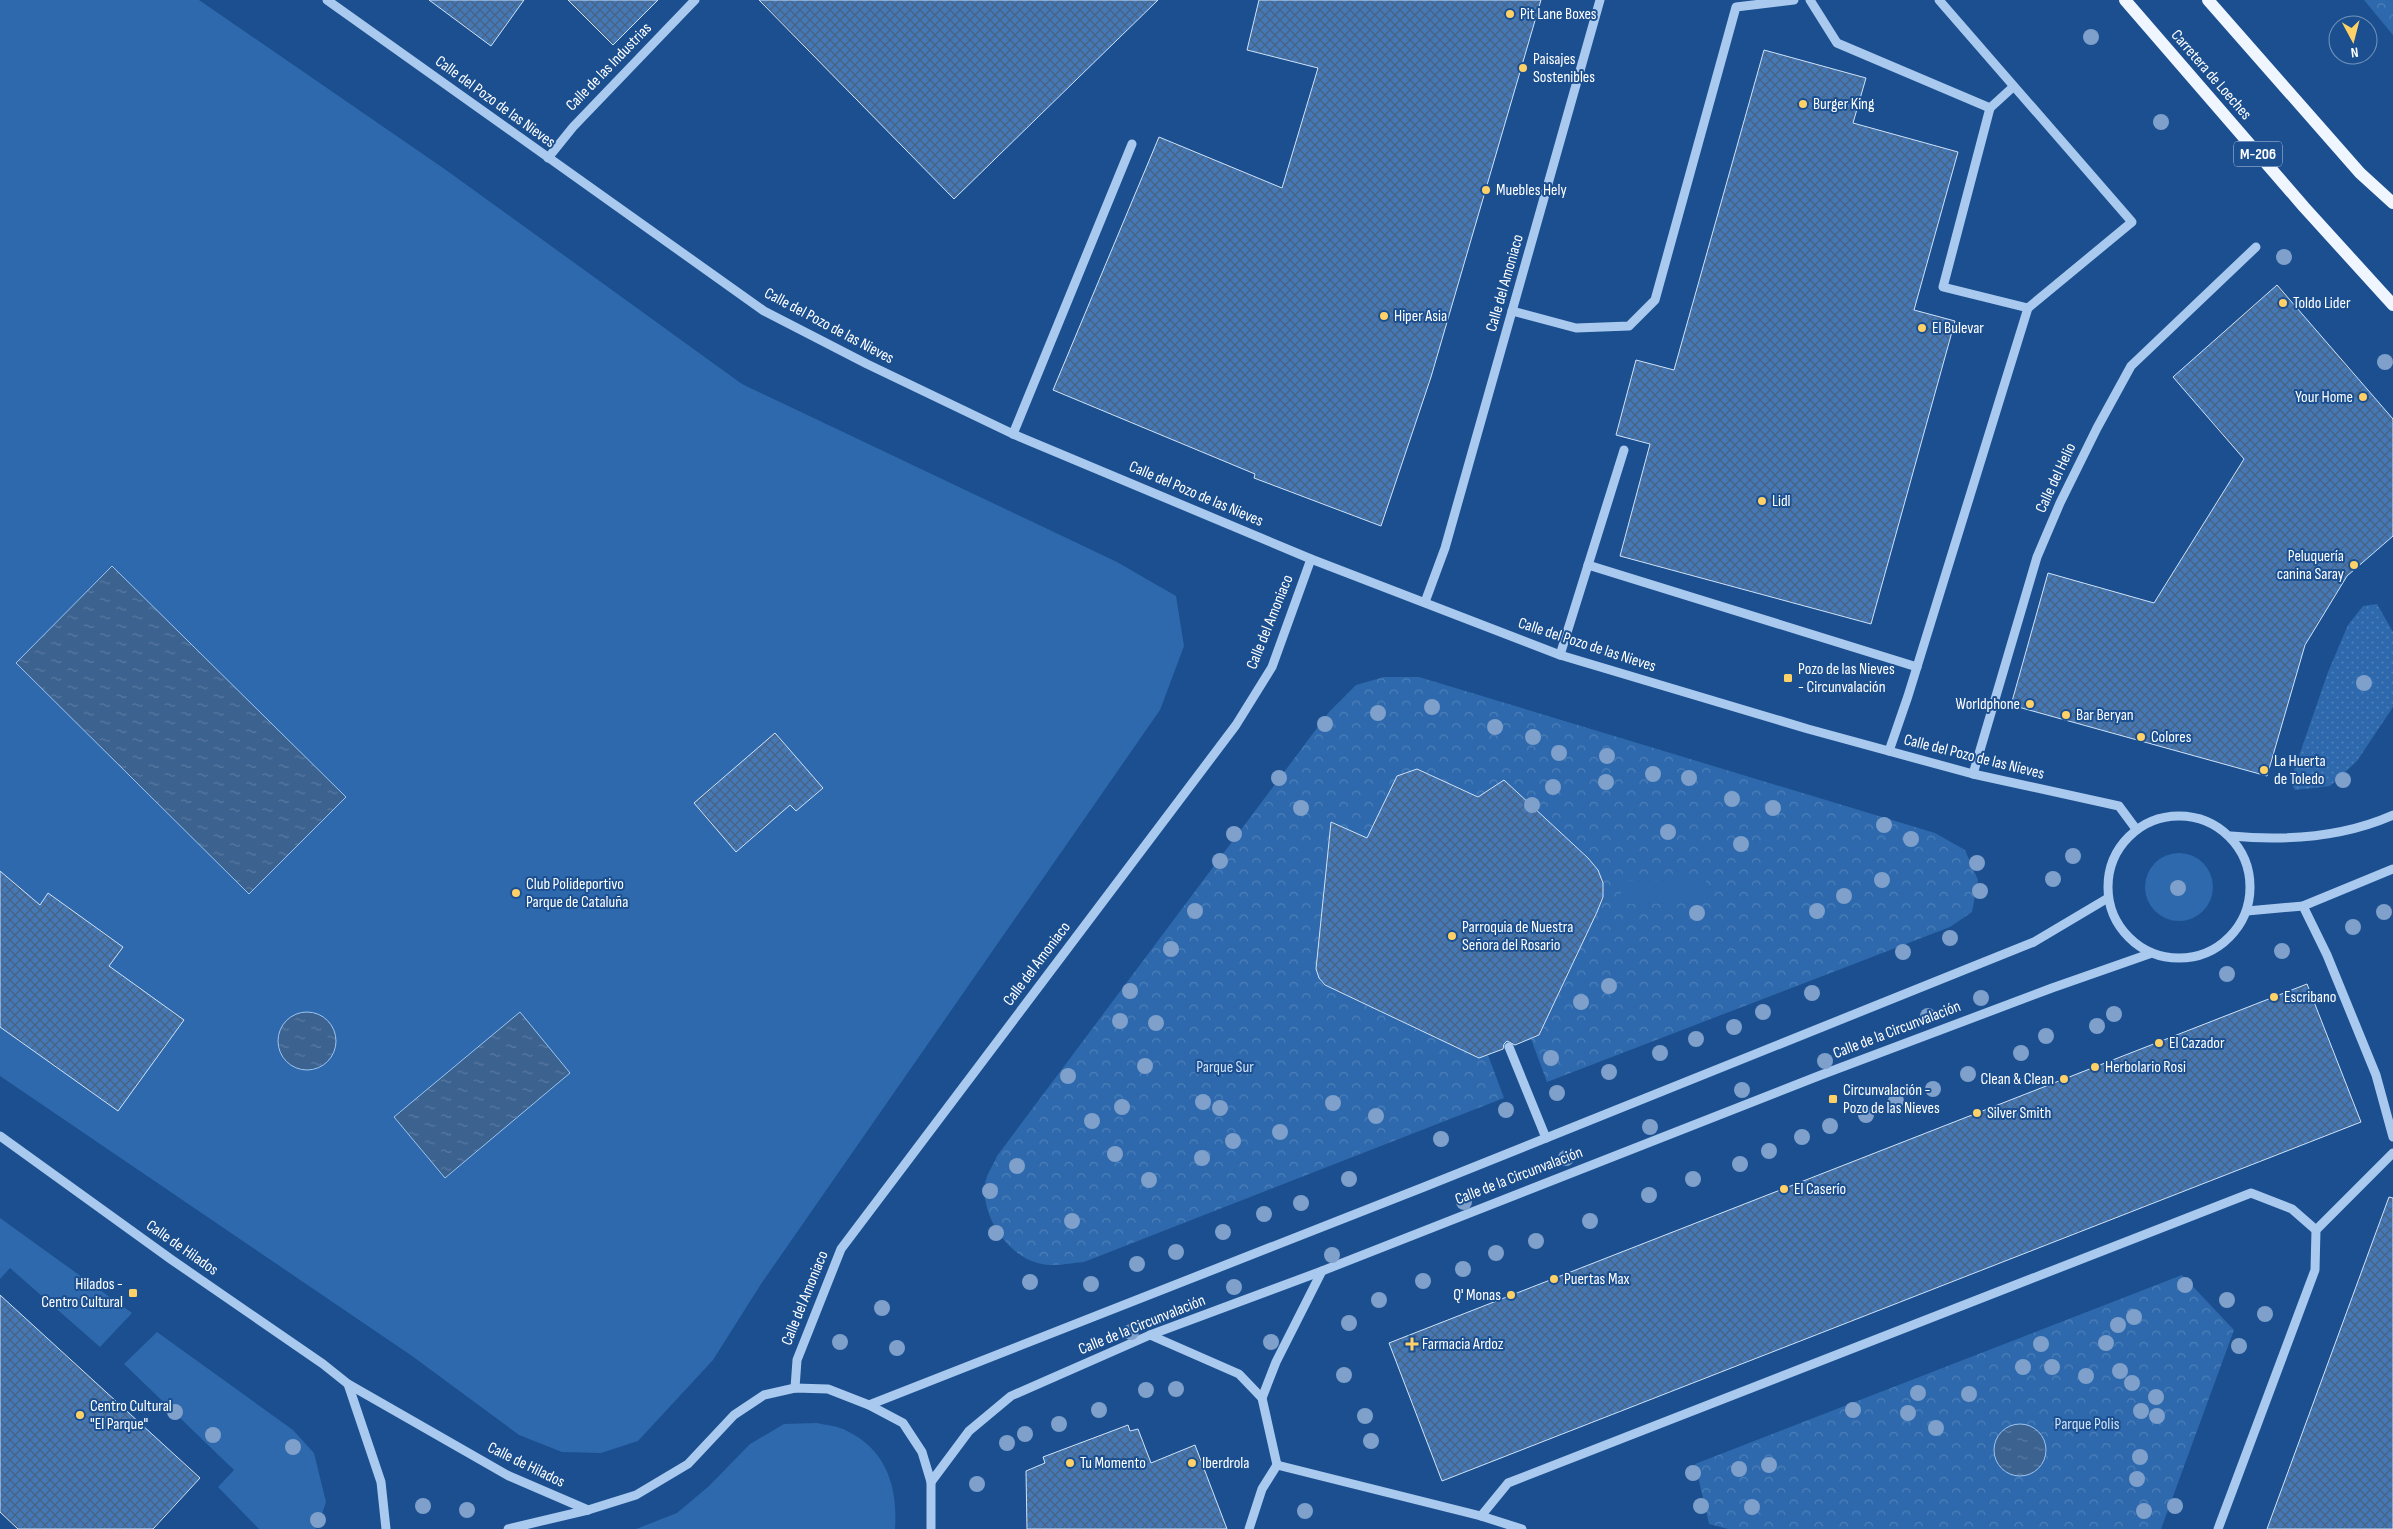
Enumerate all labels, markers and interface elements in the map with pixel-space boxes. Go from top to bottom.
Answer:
place label: Pit Lane Boxes [1520,5,1597,24]
marker: Pit Lane Boxes [1504,8,1516,20]
north arrow [2328,15,2378,65]
street label: Calle de las Industrias [562,19,656,115]
street label: Carretera de Loeches [2167,26,2255,124]
text: N [2350,44,2359,61]
place label: Paisajes Sostenibles [1533,50,1595,87]
street label: Calle del Pozo de las Nieves [431,52,559,152]
marker: Paisajes Sostenibles [1517,62,1529,74]
place label: Burger King [1813,95,1874,114]
marker: Burger King [1797,98,1809,110]
road number: M-206 [2234,142,2282,166]
place label: Muebles Hely [1496,181,1567,200]
marker: Muebles Hely [1480,184,1492,196]
street label: Calle del Amoniaco [1482,232,1528,334]
street label: Calle del Pozo de las Nieves [761,284,897,368]
place label: Toldo Lider [2293,294,2351,313]
marker: Toldo Lider [2277,297,2289,309]
place label: Hiper Asia [1394,307,1447,326]
marker: Hiper Asia [1378,310,1390,322]
place label: El Bulevar [1932,319,1984,338]
marker: El Bulevar [1916,322,1928,334]
place label: Your Home [2295,388,2353,407]
marker: Your Home [2357,391,2369,403]
street label: Calle del Helio [2032,440,2080,516]
street label: Calle del Pozo de las Nieves [1126,457,1266,531]
place label: Lidl [1772,492,1791,511]
marker: Lidl [1756,495,1768,507]
place label: Peluquería canina Saray [2277,547,2344,584]
marker: Peluquería canina Saray [2348,559,2360,571]
street label: Calle del Amoniaco [1242,572,1298,672]
street label: Calle del Pozo de las Nieves [1516,614,1659,676]
place label: Pozo de las Nieves - Circunvalación [1798,660,1895,697]
marker: Pozo de las Nieves - Circunvalación [1782,672,1794,684]
place label: Worldphone [1956,695,2020,714]
marker: Worldphone [2024,698,2036,710]
place label: Bar Beryan [2076,706,2134,725]
marker: Bar Beryan [2060,709,2072,721]
place label: Colores [2151,728,2192,747]
street label: Calle del Pozo de las Nieves [1902,730,2046,784]
marker: Colores [2135,731,2147,743]
place label: La Huerta de Toledo [2274,752,2326,789]
marker: La Huerta de Toledo [2258,764,2270,776]
place label: Club Polideportivo Parque de Cataluña [526,875,628,912]
marker: Club Polideportivo Parque de Cataluña [510,887,522,899]
street label: Calle del Amoniaco [999,918,1075,1010]
place label: Parroquia de Nuestra Señora del Rosario [1462,918,1573,955]
marker: Parroquia de Nuestra Señora del Rosario [1446,930,1458,942]
place label: Escribano [2284,988,2336,1007]
marker: Escribano [2268,991,2280,1003]
street label: Calle de la Circunvalación [1831,997,1963,1063]
place label: El Cazador [2169,1034,2225,1053]
marker: El Cazador [2153,1037,2165,1049]
park label: Parque Sur [1196,1058,1254,1077]
place label: Herbolario Rosi [2105,1058,2186,1077]
marker: Herbolario Rosi [2089,1061,2101,1073]
place label: Clean & Clean [1980,1070,2054,1089]
marker: Clean & Clean [2058,1073,2070,1085]
place label: Circunvalación - Pozo de las Nieves [1843,1081,1940,1118]
marker: Circunvalación - Pozo de las Nieves [1827,1093,1839,1105]
place label: Silver Smith [1987,1104,2051,1123]
marker: Silver Smith [1971,1107,1983,1119]
street label: Calle de la Circunvalación [1453,1143,1585,1209]
place label: El Caserío [1794,1180,1846,1199]
marker: El Caserío [1778,1183,1790,1195]
street label: Calle de Hilados [142,1216,222,1280]
street label: Calle del Amoniaco [777,1248,833,1348]
place label: Puertas Max [1564,1270,1630,1289]
marker: Puertas Max [1548,1273,1560,1285]
place label: Hilados - Centro Cultural [41,1275,123,1312]
place label: Q' Monas [1453,1286,1501,1305]
marker: Hilados - Centro Cultural [127,1287,139,1299]
marker: Q' Monas [1505,1289,1517,1301]
street label: Calle de la Circunvalación [1076,1291,1208,1359]
place label: Farmacia Ardoz [1422,1335,1504,1354]
marker: Farmacia Ardoz [1406,1338,1418,1350]
place label: Centro Cultural "El Parque" [90,1397,172,1434]
marker: Centro Cultural "El Parque" [74,1409,86,1421]
park label: Parque Polis [2055,1415,2120,1434]
street label: Calle de Hilados [484,1438,568,1492]
place label: Tu Momento [1080,1454,1146,1473]
place label: Iberdrola [1202,1454,1249,1473]
marker: Tu Momento [1064,1457,1076,1469]
marker: Iberdrola [1186,1457,1198,1469]

